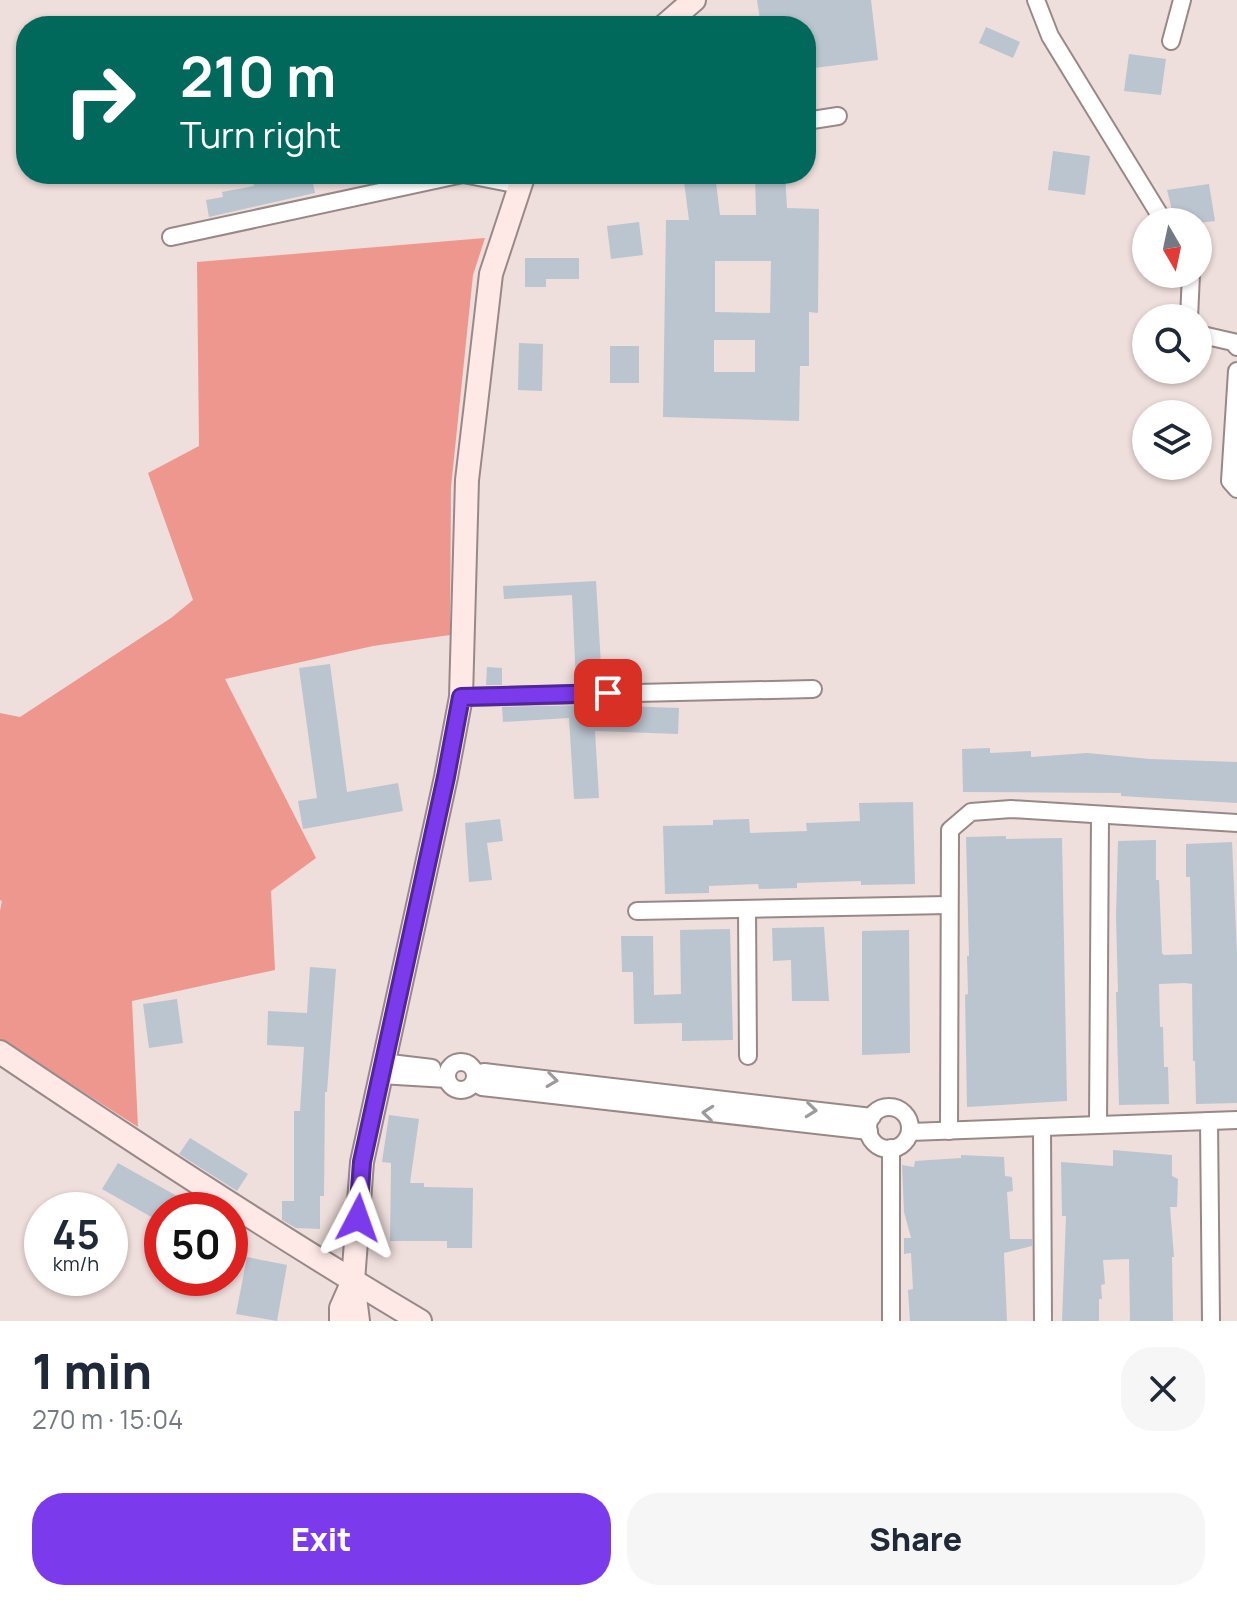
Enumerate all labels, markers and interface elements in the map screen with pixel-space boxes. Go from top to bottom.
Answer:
text: 210 m [180,37,336,114]
icon: right [48,48,152,152]
text: Turn right [180,110,341,159]
north arrow [1132,208,1212,288]
map controls [1132,208,1212,480]
button: search [1132,304,1212,384]
button: layers [1132,400,1212,480]
pin [574,659,642,727]
icon: arrive [586,671,630,715]
one-way arrow [545,1071,559,1088]
one-way arrow [804,1101,817,1118]
one-way arrow [701,1104,714,1121]
position arrow [316,1176,400,1260]
speed limit sign: 50 [144,1192,248,1296]
text: 45 [52,1206,100,1261]
text: km/h [53,1250,99,1277]
text: 1 min [32,1338,152,1403]
button: close [1121,1347,1205,1431]
text: 270 m · 15:04 [32,1401,183,1437]
button: Exit [32,1493,611,1585]
button: Share [627,1493,1205,1585]

